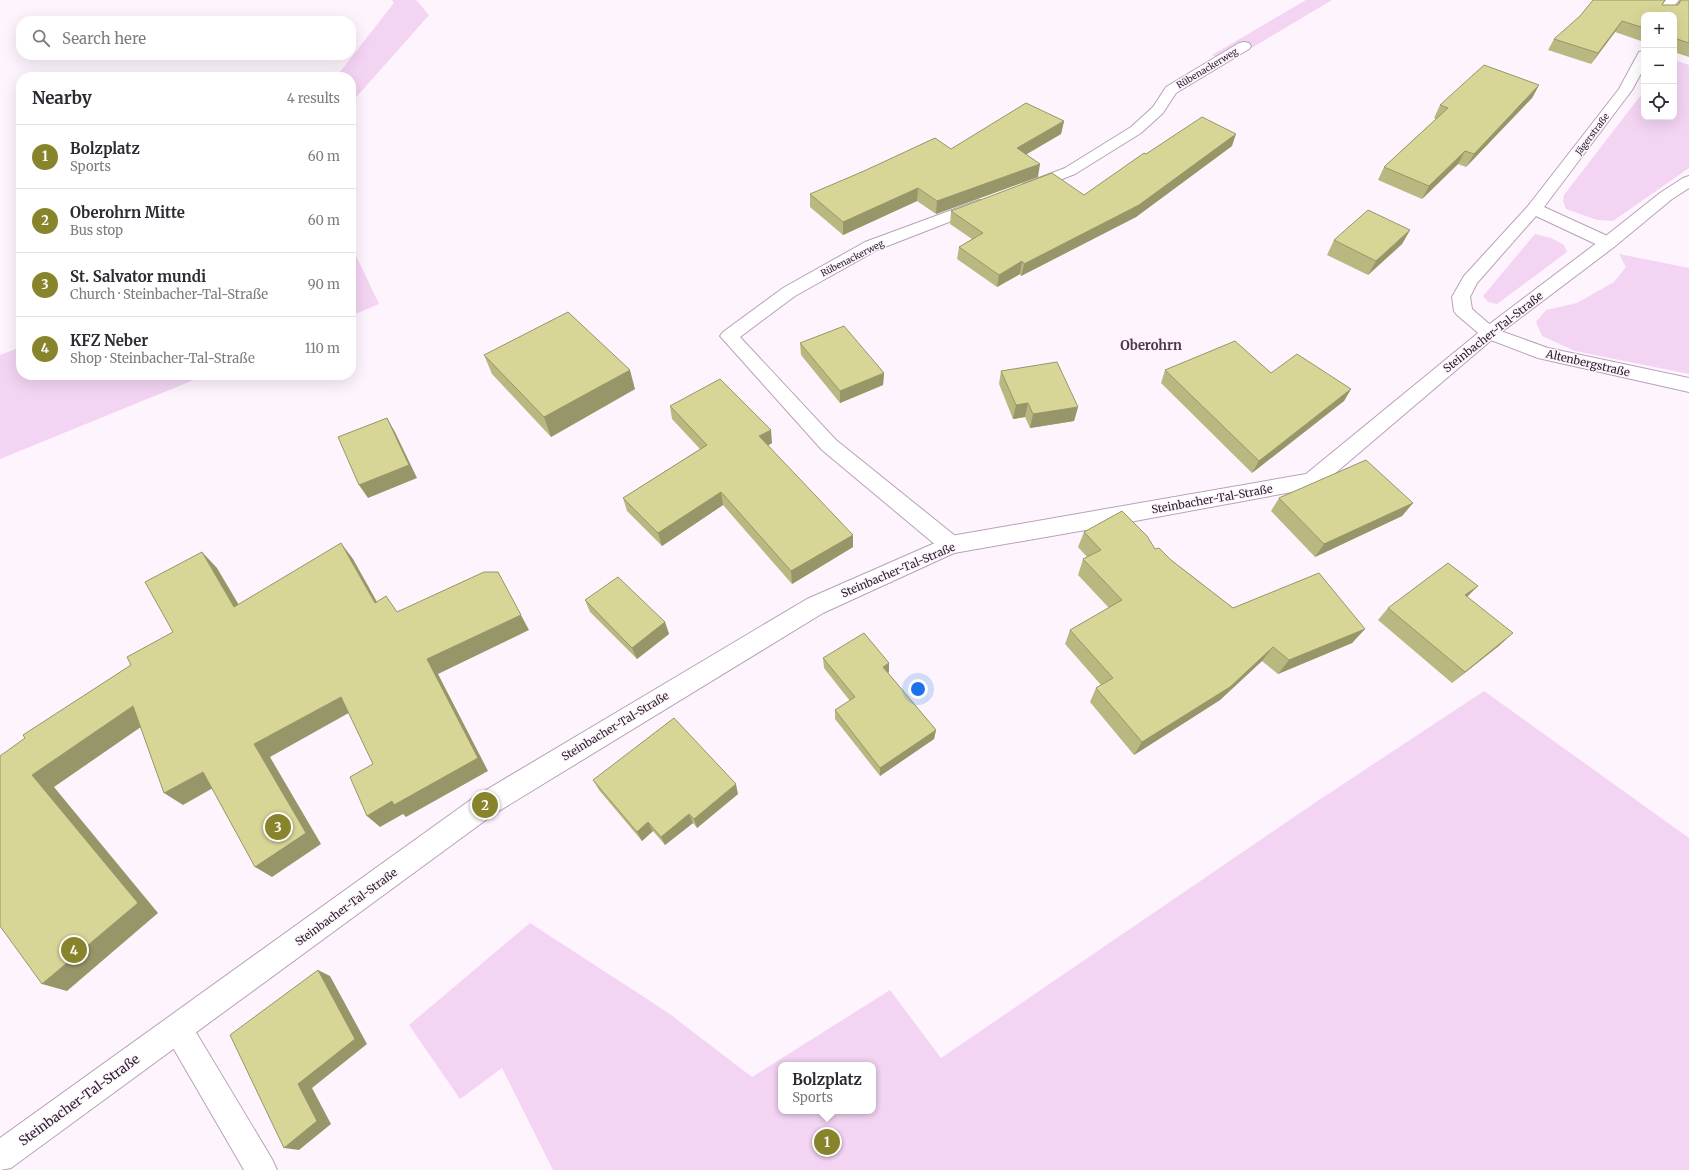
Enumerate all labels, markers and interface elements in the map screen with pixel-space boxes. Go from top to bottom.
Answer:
map controls [1641,12,1677,120]
button: + [1641,12,1677,48]
search box [16,16,356,60]
icon: search [30,27,52,49]
text: Search here [62,29,146,48]
street label: Rübenackerweg [1174,45,1240,91]
button: − [1641,48,1677,84]
button: locate [1641,84,1677,120]
text: Nearby [32,87,92,109]
text: 4 results [287,90,340,107]
street label: Jägerstraße [1572,111,1611,158]
text: Bolzplatz [70,139,140,158]
text: 1 [42,148,48,165]
text: 60 m [308,148,340,165]
text: Sports [70,158,111,175]
text: Oberohrn Mitte [70,203,185,222]
text: 2 [41,212,49,229]
text: 60 m [308,212,340,229]
text: Bus stop [70,222,123,239]
street label: Rübenackerweg [819,237,886,279]
text: St. Salvator mundi [70,267,206,286]
text: 3 [41,276,49,293]
text: 90 m [308,276,340,293]
text: Church · Steinbacher-Tal-Straße [70,286,268,303]
street label: Steinbacher-Tal-Straße [1440,288,1546,375]
text: KFZ Neber [70,331,148,350]
district label: Oberohrn [1120,337,1182,354]
text: 4 [41,340,49,357]
text: 110 m [305,340,340,357]
street label: Altenbergstraße [1544,346,1632,380]
text: Shop · Steinbacher-Tal-Straße [70,350,255,367]
street label: Steinbacher-Tal-Straße [1150,481,1274,517]
street label: Steinbacher-Tal-Straße [839,539,958,600]
your location [908,679,928,699]
street label: Steinbacher-Tal-Straße [559,688,671,764]
pin: 2 [472,790,498,820]
pin: 3 [265,812,291,842]
street label: Steinbacher-Tal-Straße [292,865,400,949]
pin: 4 [61,935,87,965]
street label: Steinbacher-Tal-Straße [15,1050,143,1150]
popup [778,1062,876,1114]
text: Bolzplatz [792,1070,862,1089]
text: Sports [792,1089,833,1106]
pin: 1 [814,1127,840,1157]

